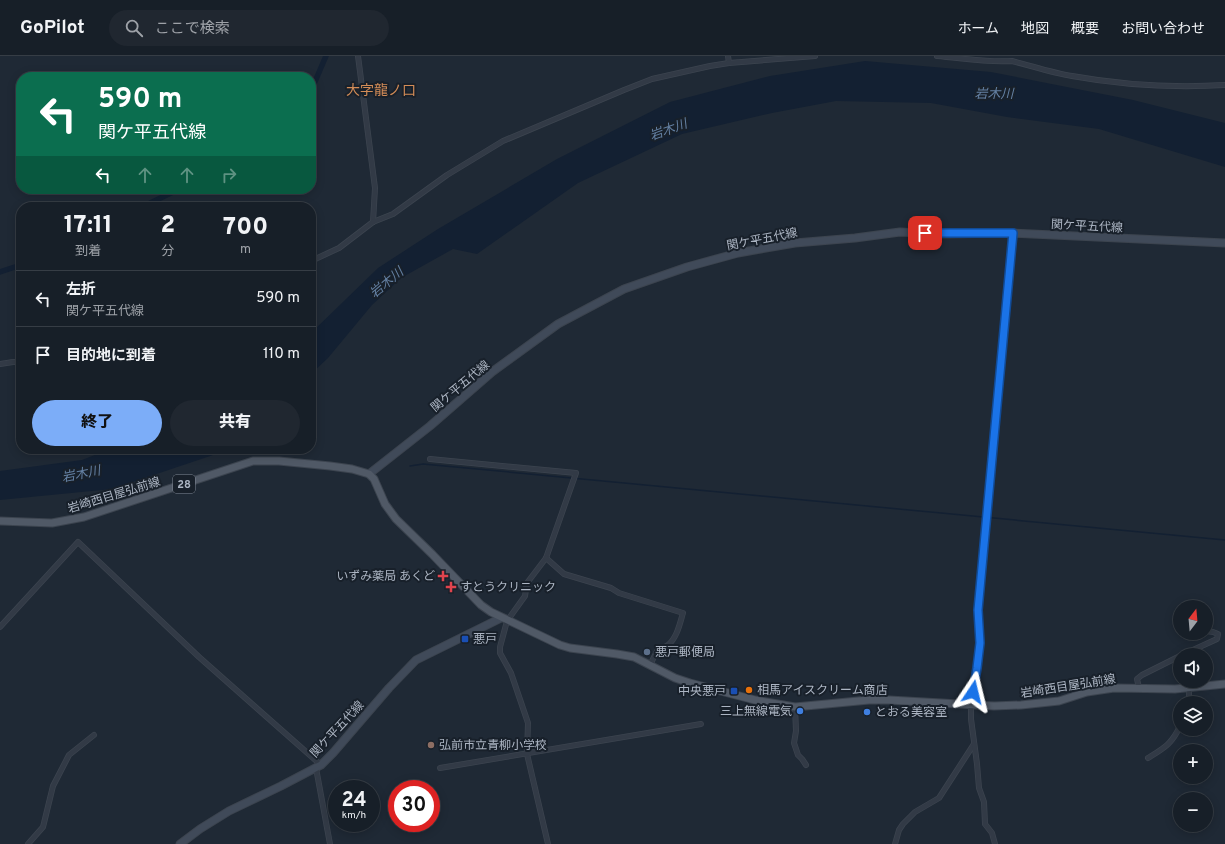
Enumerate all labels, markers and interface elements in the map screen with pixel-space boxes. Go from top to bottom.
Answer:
search box [109,10,389,46]
text: GoPilot [20,16,85,40]
icon: search [123,17,145,39]
text: ここで検索 [155,20,230,39]
text: ホーム [957,21,999,38]
text: 地図 [1021,21,1049,38]
text: 概要 [1071,21,1099,38]
text: お問い合わせ [1121,21,1205,38]
text: 590 m [98,82,182,118]
district label: 大字龍ノ口 [346,83,416,100]
water label: 岩木川 [974,87,1015,103]
icon: left [32,88,84,140]
water label: 岩木川 [648,116,692,145]
text: 関ケ平五代線 [98,122,206,145]
icon: left [92,164,114,186]
icon: ahead [134,164,156,186]
icon: ahead [176,164,198,186]
icon: right [218,164,240,186]
text: 17:11 [64,211,113,241]
text: 2 [160,211,175,241]
text: 700 [223,213,268,243]
pin [908,216,942,250]
street label: 関ケ平五代線 [1051,217,1123,237]
icon: arrive [914,222,936,244]
street label: 関ケ平五代線 [725,225,799,255]
text: m [240,242,251,258]
text: 到着 [75,244,101,260]
text: 分 [161,244,174,260]
water label: 岩木川 [367,264,409,302]
text: 左折 [66,281,96,300]
icon: left [32,288,54,310]
text: 590 m [256,289,300,308]
text: 関ケ平五代線 [66,304,144,320]
icon: arrive [32,344,54,366]
text: 110 m [263,345,300,364]
text: 目的地に到着 [66,347,156,366]
street label: 関ケ平五代線 [428,357,493,416]
button: 終了 [32,400,162,446]
button: 共有 [170,400,300,446]
water label: 岩木川 [61,463,104,487]
street label: 岩崎西目屋弘前線 [66,474,163,518]
road number: 28 [173,475,195,493]
place label: いずみ薬局 あくど [336,569,435,585]
marker: いずみ薬局 あくど [438,571,448,581]
place label: すとうクリニック [460,580,556,596]
marker: すとうクリニック [445,581,457,593]
north arrow [1173,600,1213,640]
map controls [1173,600,1213,832]
place label: 悪戸 [473,632,497,648]
marker: 悪戸 [460,634,470,644]
place label: 悪戸郵便局 [655,645,715,661]
marker: 悪戸郵便局 [642,647,652,657]
button: sound [1173,648,1213,688]
position arrow [952,671,994,713]
street label: 岩崎西目屋弘前線 [1019,672,1117,702]
place label: 相馬アイスクリーム商店 [757,683,888,699]
place label: 中央悪戸 [678,684,726,700]
marker: 相馬アイスクリーム商店 [744,685,754,695]
marker: 中央悪戸 [729,686,739,696]
button: layers [1173,696,1213,736]
street label: 関ケ平五代線 [307,698,368,761]
place label: 三上無線電気 [720,704,792,720]
place label: とおる美容室 [875,705,947,721]
marker: 三上無線電気 [795,706,805,716]
marker: とおる美容室 [862,707,872,717]
place label: 弘前市立青柳小学校 [439,738,547,754]
marker: 弘前市立青柳小学校 [426,740,436,750]
button: + [1173,744,1213,784]
speed limit sign: 30 [388,780,440,832]
text: 24 [341,788,367,814]
button: − [1173,792,1213,832]
text: km/h [342,809,366,822]

